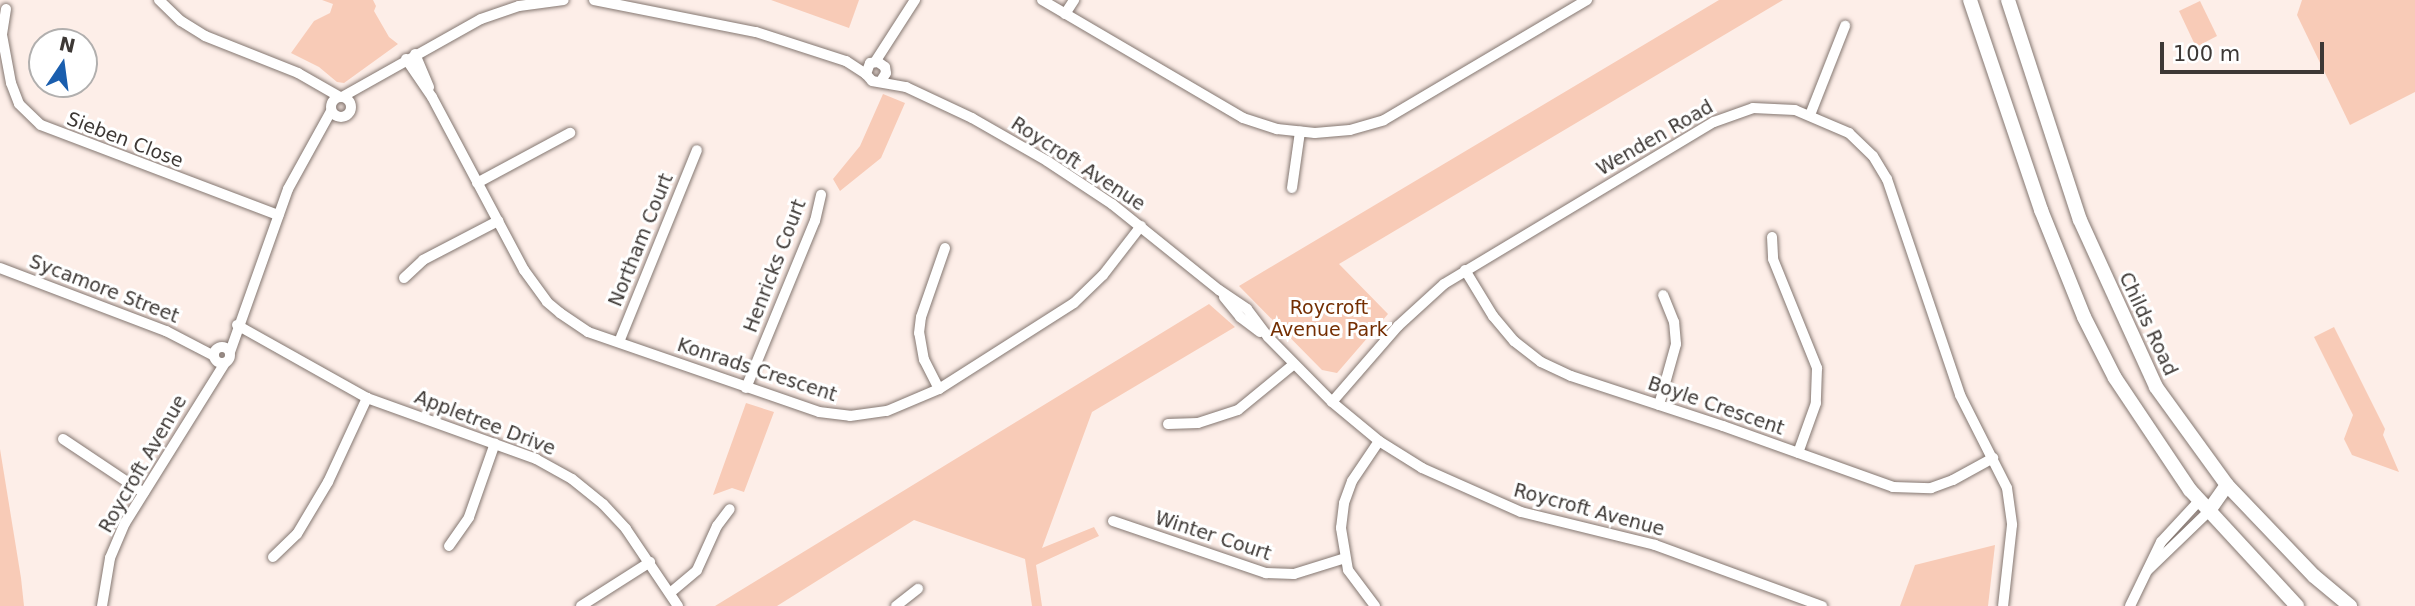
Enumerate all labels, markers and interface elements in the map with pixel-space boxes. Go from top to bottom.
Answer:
north arrow [28,28,98,98]
scale bar [2163,28,2328,72]
text: N [57,32,77,57]
text: 100 m [2173,42,2240,66]
street label: Wenden Road [1593,95,1717,181]
street label: Sieben Close [64,107,186,173]
street label: Roycroft Avenue [1007,112,1149,216]
street label: Northam Court [604,170,678,310]
street label: Henricks Court [739,196,811,336]
street label: Sycamore Street [26,250,182,328]
street label: Childs Road [2114,269,2182,379]
park label: Roycroft Avenue Park [1270,297,1388,341]
street label: Konrads Crescent [674,333,840,407]
street label: Boyle Crescent [1645,372,1787,440]
street label: Appletree Drive [411,386,559,460]
street label: Roycroft Avenue [94,391,192,537]
street label: Roycroft Avenue [1511,479,1667,541]
street label: Winter Court [1152,506,1274,566]

